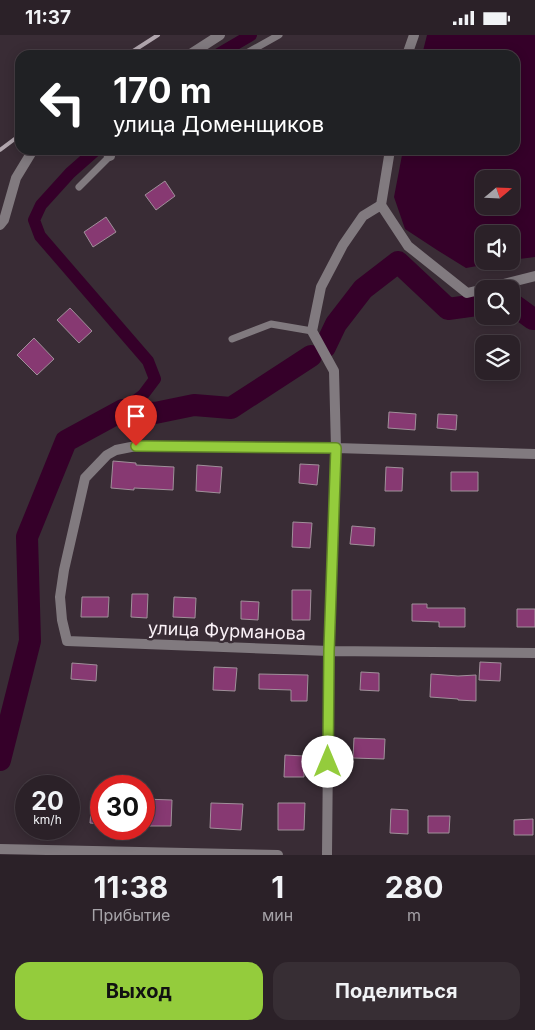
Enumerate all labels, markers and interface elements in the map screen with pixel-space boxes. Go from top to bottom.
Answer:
text: 11:37 [25,6,71,29]
text: 170 m [113,69,212,111]
icon: left [30,70,95,135]
text: улица Доменщиков [113,111,324,137]
north arrow [475,170,520,215]
map controls [475,170,520,380]
button: sound [475,225,520,270]
button: search [475,280,520,325]
button: layers [475,335,520,380]
pin [115,395,157,446]
icon: arrive [122,402,150,430]
street label: улица Фурманова [148,617,306,644]
position arrow [301,735,353,787]
speed limit sign: 30 [90,775,155,840]
text: 20 [31,786,64,816]
text: km/h [33,812,62,827]
text: 11:38 [94,869,168,905]
text: 1 [271,869,284,905]
text: 280 [385,869,443,905]
text: Прибытие [92,905,170,925]
text: мин [262,905,293,925]
text: m [407,905,421,925]
button: Выход [15,962,263,1020]
button: Поделиться [273,962,520,1020]

